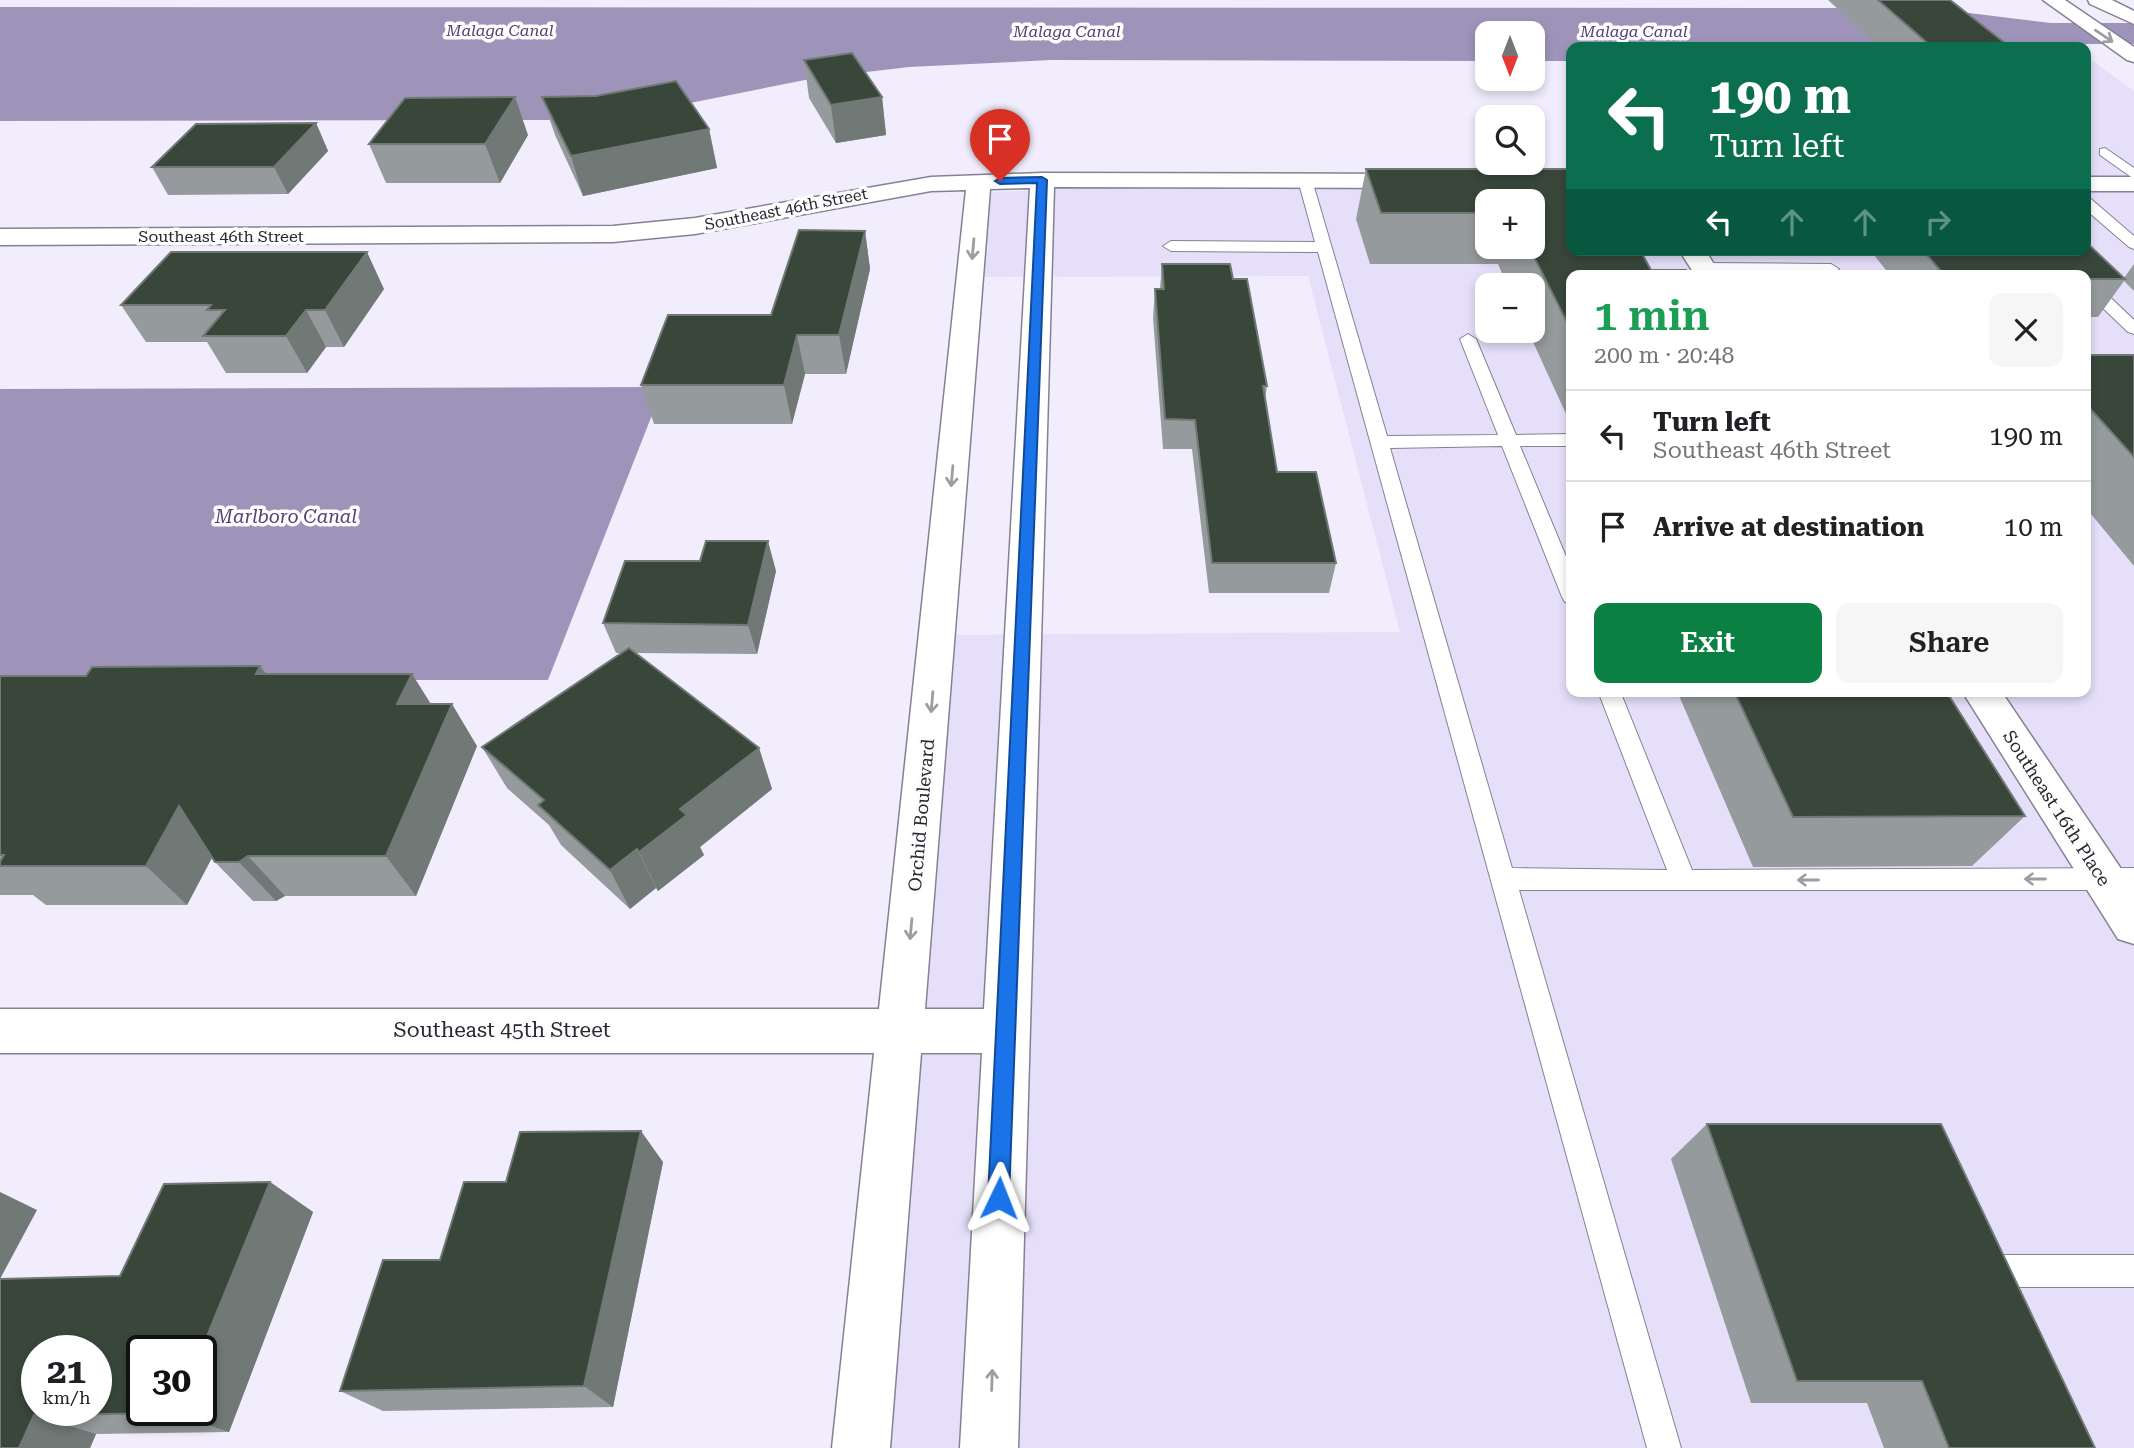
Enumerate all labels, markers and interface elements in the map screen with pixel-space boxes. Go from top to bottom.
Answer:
water label: Malaga Canal [445,21,554,40]
north arrow [1475,21,1545,91]
map controls [1475,21,1545,343]
water label: Malaga Canal [1012,22,1121,41]
water label: Malaga Canal [1579,22,1688,41]
one-way arrow [2094,28,2113,43]
text: 190 m [1709,68,1851,125]
icon: left [1594,70,1685,161]
button: search [1475,105,1545,175]
pin [970,109,1030,181]
icon: arrive [981,120,1019,158]
text: Turn left [1709,127,1844,165]
street label: Southeast 46th Street [703,184,869,234]
button: + [1475,189,1545,259]
icon: left [1700,203,1738,241]
icon: ahead [1773,203,1811,241]
icon: ahead [1846,203,1884,241]
icon: right [1919,203,1957,241]
street label: Southeast 46th Street [138,227,304,246]
one-way arrow [966,237,979,260]
button: − [1475,273,1545,343]
text: 1 min [1594,291,1710,340]
button: close [1989,293,2063,367]
text: 200 m · 20:48 [1594,342,1734,369]
text: Turn left [1653,407,1771,437]
icon: left [1594,417,1632,455]
text: 190 m [1989,421,2063,451]
text: Southeast 46th Street [1653,437,1891,464]
one-way arrow [946,464,959,487]
water label: Marlboro Canal [214,505,357,528]
icon: arrive [1594,508,1632,546]
text: Arrive at destination [1653,512,1924,542]
text: 10 m [2004,512,2063,542]
button: Exit [1594,603,1822,683]
button: Share [1836,603,2063,683]
one-way arrow [925,690,938,713]
street label: Southeast 16th Place [1999,726,2115,890]
street label: Orchid Boulevard [904,737,938,892]
one-way arrow [2024,872,2047,886]
one-way arrow [1797,873,1820,887]
one-way arrow [904,917,917,940]
street label: Southeast 45th Street [393,1018,611,1042]
position arrow [962,1161,1036,1235]
speed limit sign: 30 [126,1335,217,1426]
text: 21 [47,1351,86,1392]
one-way arrow [985,1369,998,1392]
text: km/h [42,1387,91,1408]

